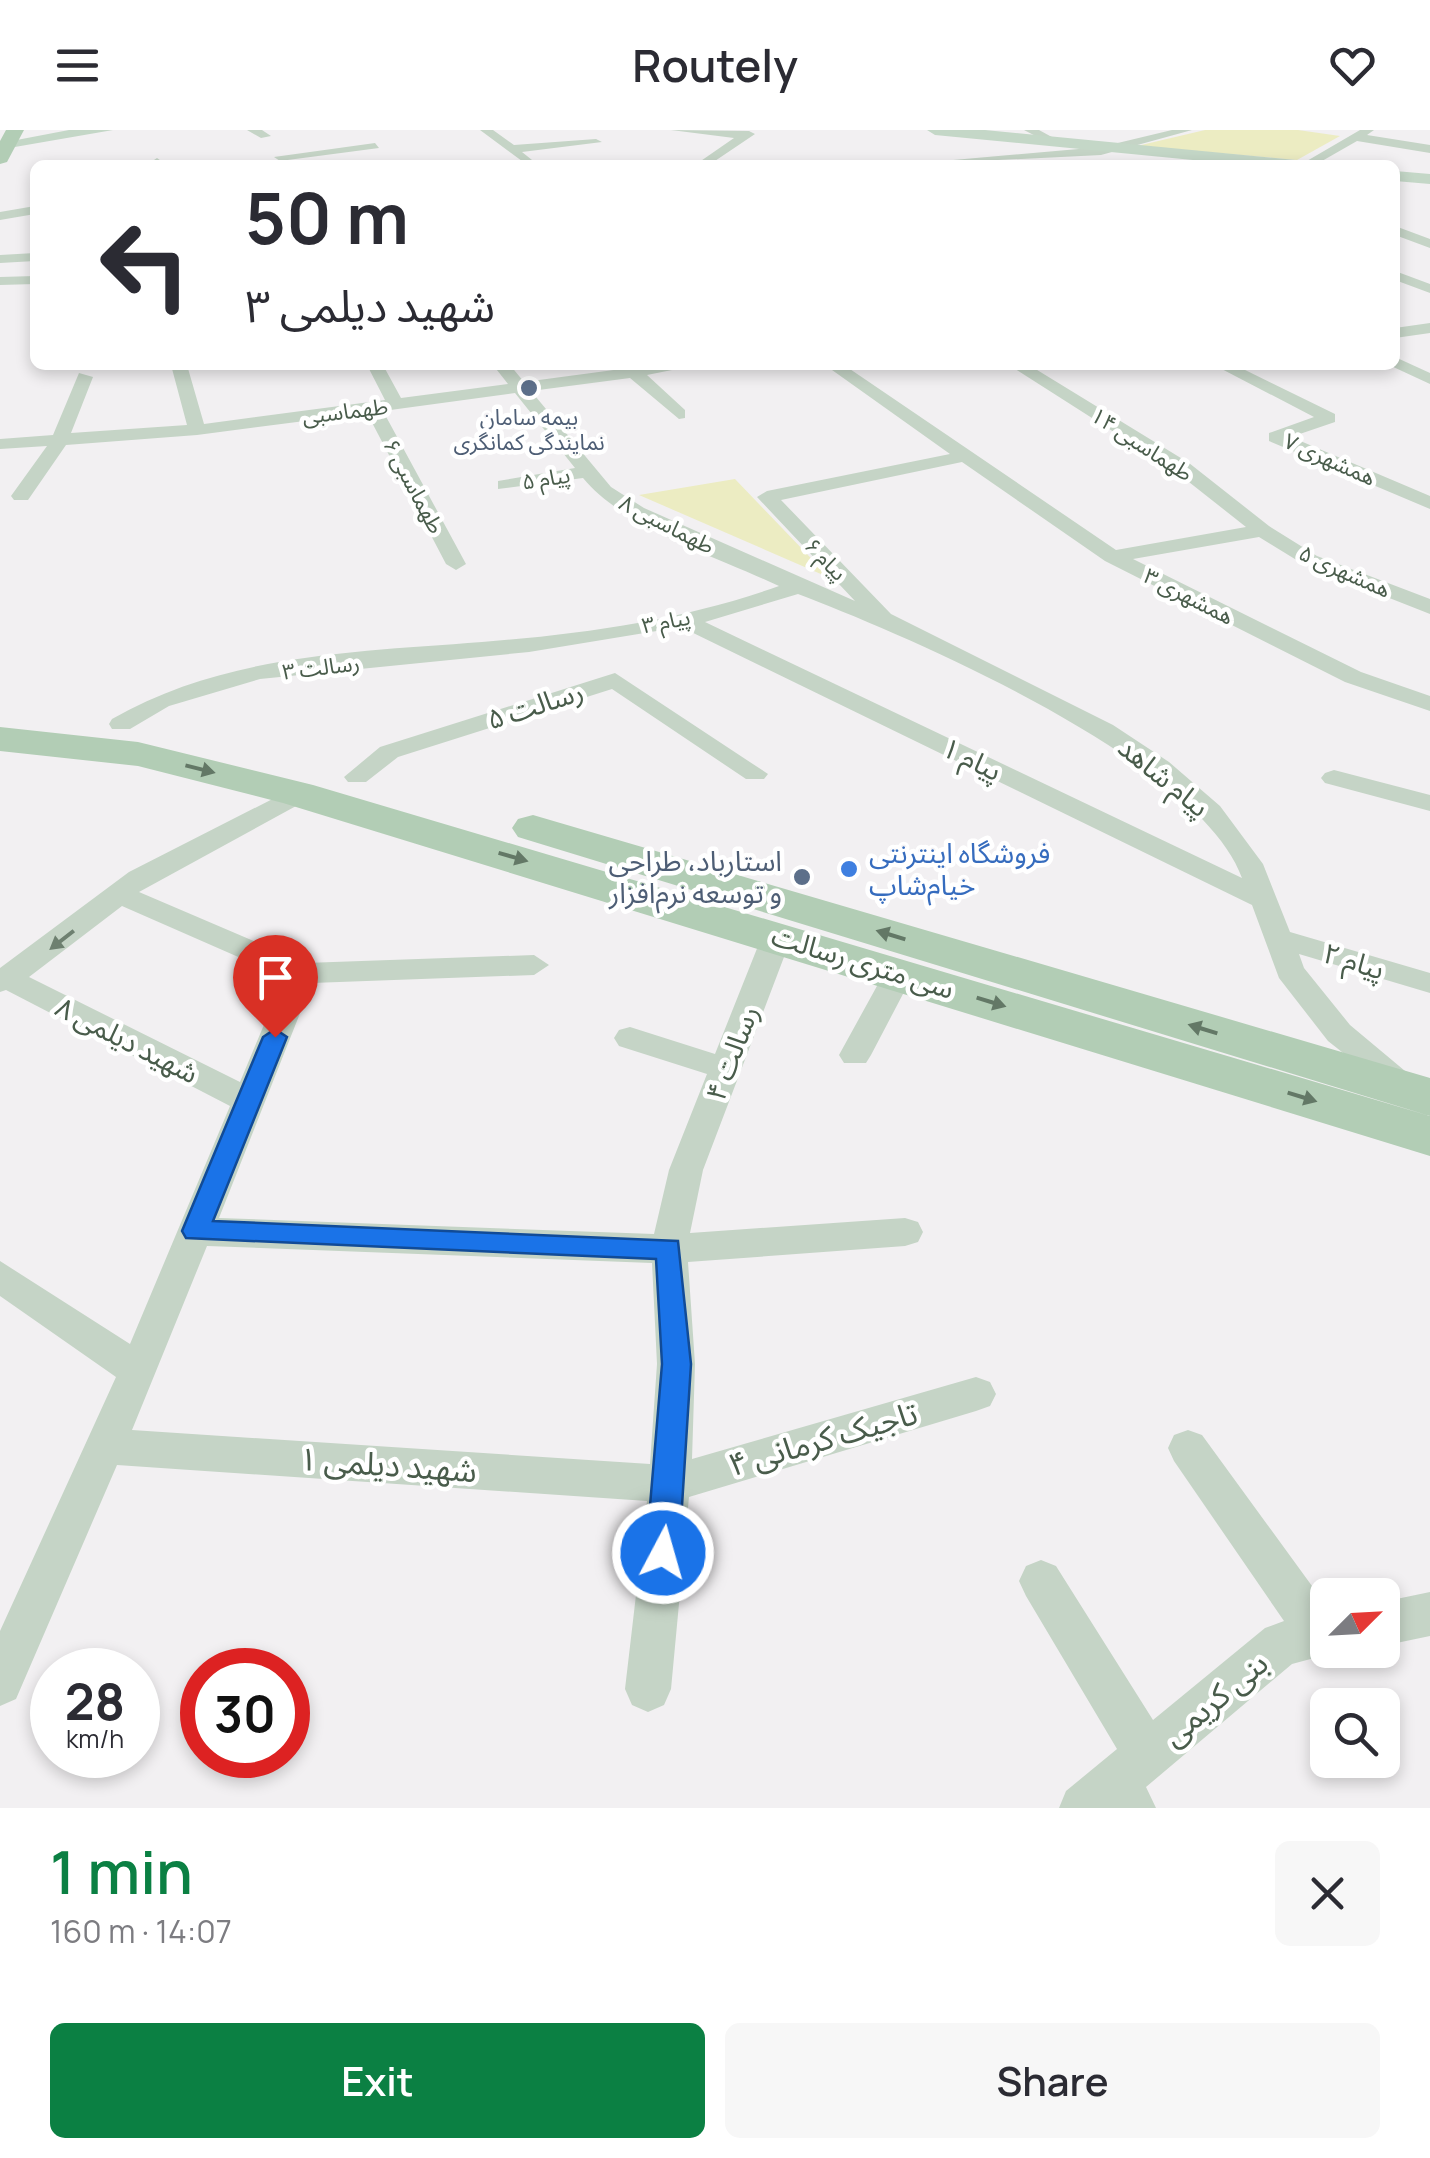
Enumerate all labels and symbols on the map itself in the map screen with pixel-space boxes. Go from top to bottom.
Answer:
marker: بیمه سامان نمایندگی کمانگری [518,377,540,399]
street label: طهماسبی [300,391,390,431]
street label: ۱۴ طهماسبی [1085,400,1199,488]
place label: بیمه سامان نمایندگی کمانگری [453,402,605,457]
street label: ۷ همشهری [1279,425,1381,493]
street label: ۶ طهماسبی [377,433,451,539]
street label: ۵ پیام [520,459,573,499]
street label: ۸ طهماسبی [614,487,720,561]
street label: ۶ پیام [797,531,854,588]
street label: ۵ همشهری [1294,537,1396,605]
street label: ۳ همشهری [1139,560,1239,632]
street label: ۳ پیام [639,602,693,642]
street label: ۳ رسالت [281,647,361,687]
street label: ۵ رسالت [482,671,588,737]
street label: ۱ پیام [935,727,1009,791]
street label: پیام شاهد [1109,728,1218,827]
one-way arrow [185,762,216,778]
place label: فروشگاه اینترنتی خیام‌شاپ [869,833,1050,906]
place label: استارباد، طراحی و توسعه نرم‌افزار [608,841,782,914]
one-way arrow [498,850,529,865]
marker: فروشگاه اینترنتی خیام‌شاپ [838,858,860,880]
marker: استارباد، طراحی و توسعه نرم‌افزار [791,866,813,888]
street label: سی متری رسالت [768,915,959,1007]
one-way arrow [876,927,906,942]
one-way arrow [49,929,74,950]
street label: ۲ پیام [1318,933,1390,990]
pin [233,935,318,1038]
street label: ۸ شهید دیلمی [49,987,205,1091]
one-way arrow [977,995,1007,1010]
street label: ۴ رسالت [696,1000,767,1106]
one-way arrow [1187,1021,1217,1036]
one-way arrow [1287,1090,1318,1105]
street label: تاجیک کرمانی ۴ [723,1390,922,1486]
street label: شهید دیلمی ۱ [298,1436,478,1492]
position arrow [611,1501,715,1605]
north arrow [1310,1578,1400,1668]
street label: بنی کریمی [1152,1641,1277,1756]
speed limit sign: 30 [180,1648,310,1778]

